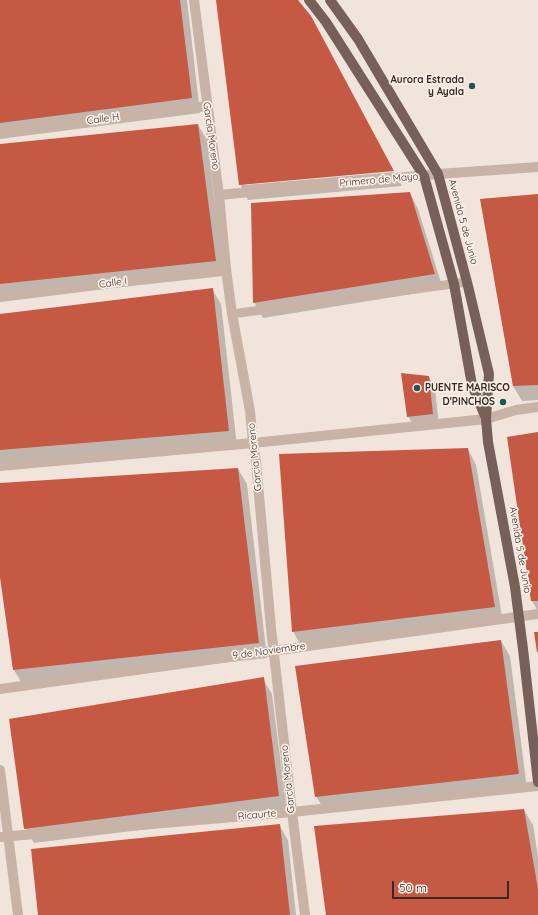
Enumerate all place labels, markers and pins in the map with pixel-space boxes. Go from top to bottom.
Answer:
place label: Aurora Estrada y Ayala [390,74,464,98]
marker: Aurora Estrada y Ayala [467,81,477,91]
place label: PUENTE MARISCO [425,382,510,394]
marker: PUENTE MARISCO [412,383,422,393]
place label: D'PINCHOS [443,396,495,408]
marker: D'PINCHOS [498,397,508,407]

